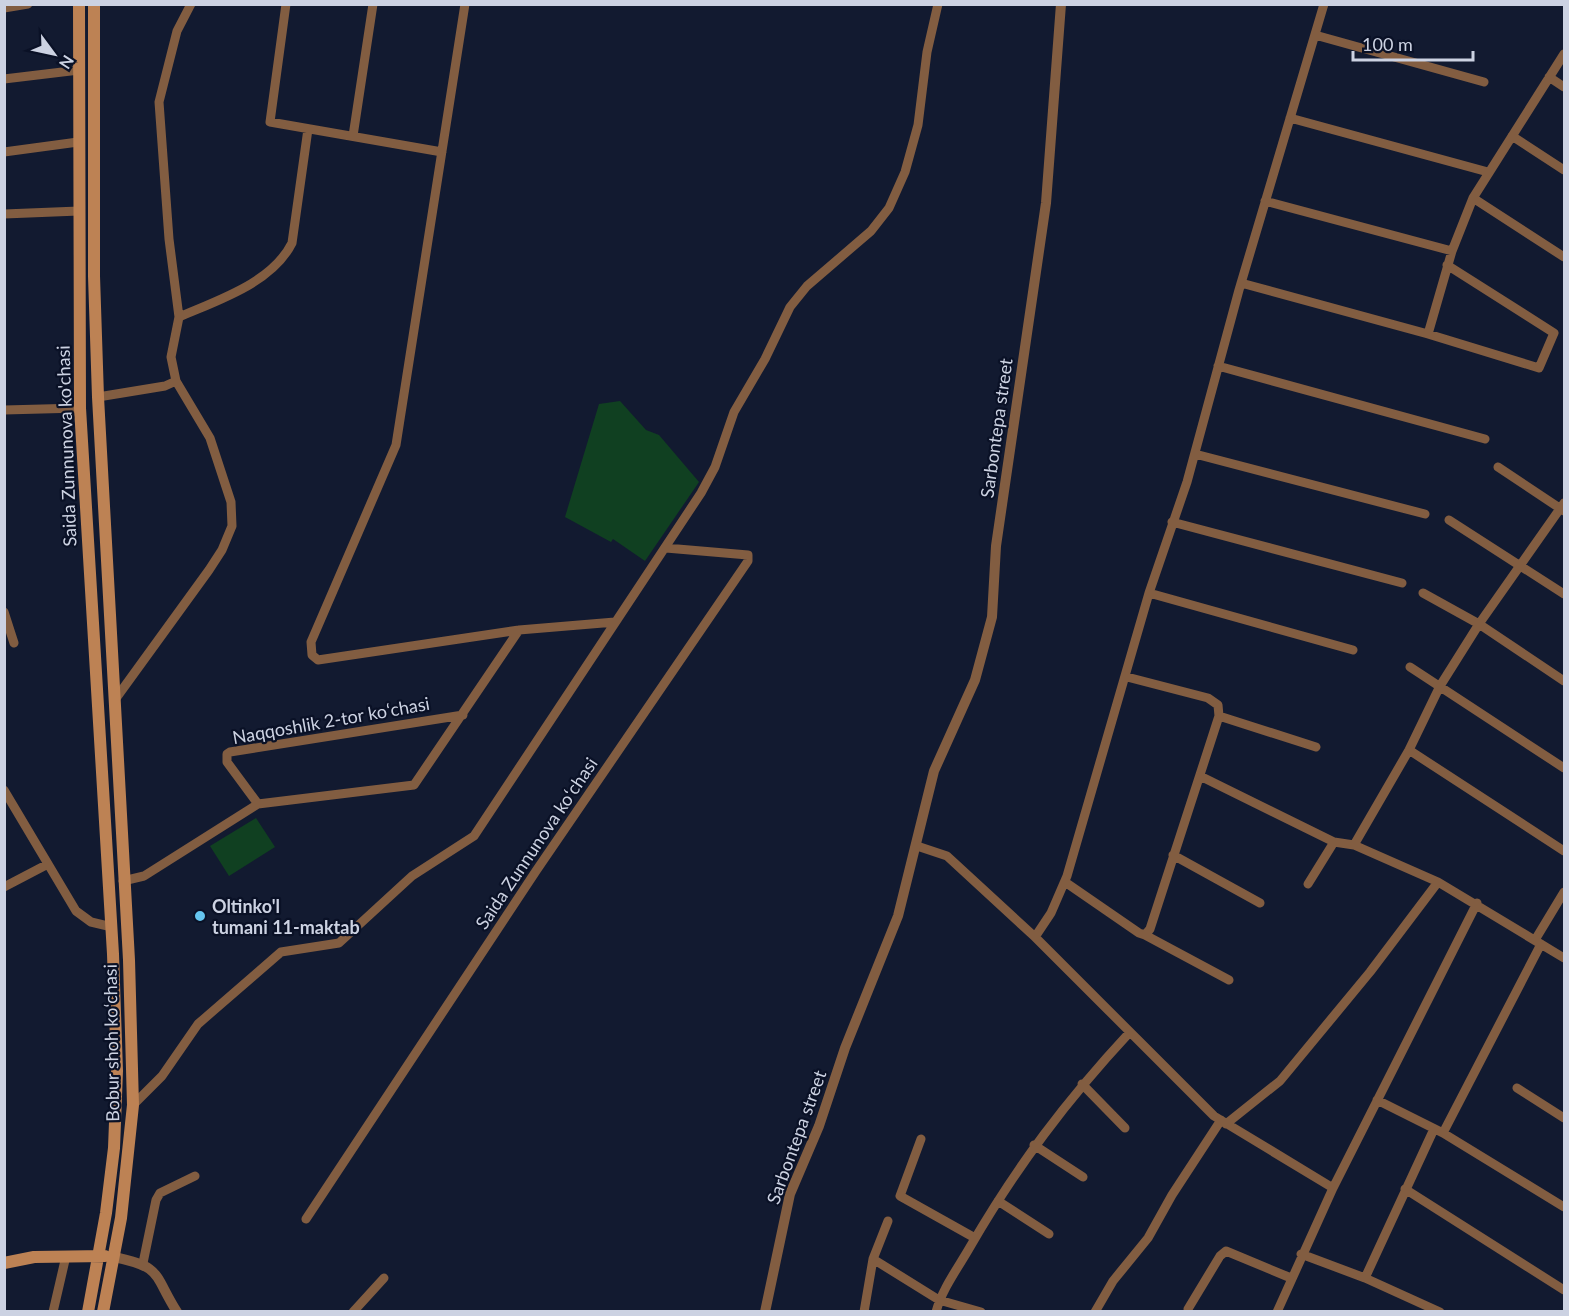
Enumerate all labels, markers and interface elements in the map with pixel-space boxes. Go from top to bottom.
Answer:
north arrow [24,24,84,84]
scale bar [1353,24,1473,62]
text: 100 m [1362,33,1413,55]
text: N [56,52,78,73]
street label: Saida Zunnunova ko'chasi [51,345,81,547]
street label: Sarbontepa street [975,356,1017,499]
street label: Naqqoshlik 2-tor koʻchasi [231,692,431,748]
street label: Saida Zunnunova koʻchasi [470,753,602,933]
place label: Oltinko'l tumani 11-maktab [212,895,360,938]
marker: Oltinko'l tumani 11-maktab [193,909,207,923]
street label: Bobur shoh koʻchasi [99,964,123,1122]
street label: Sarbontepa street [762,1067,831,1207]

